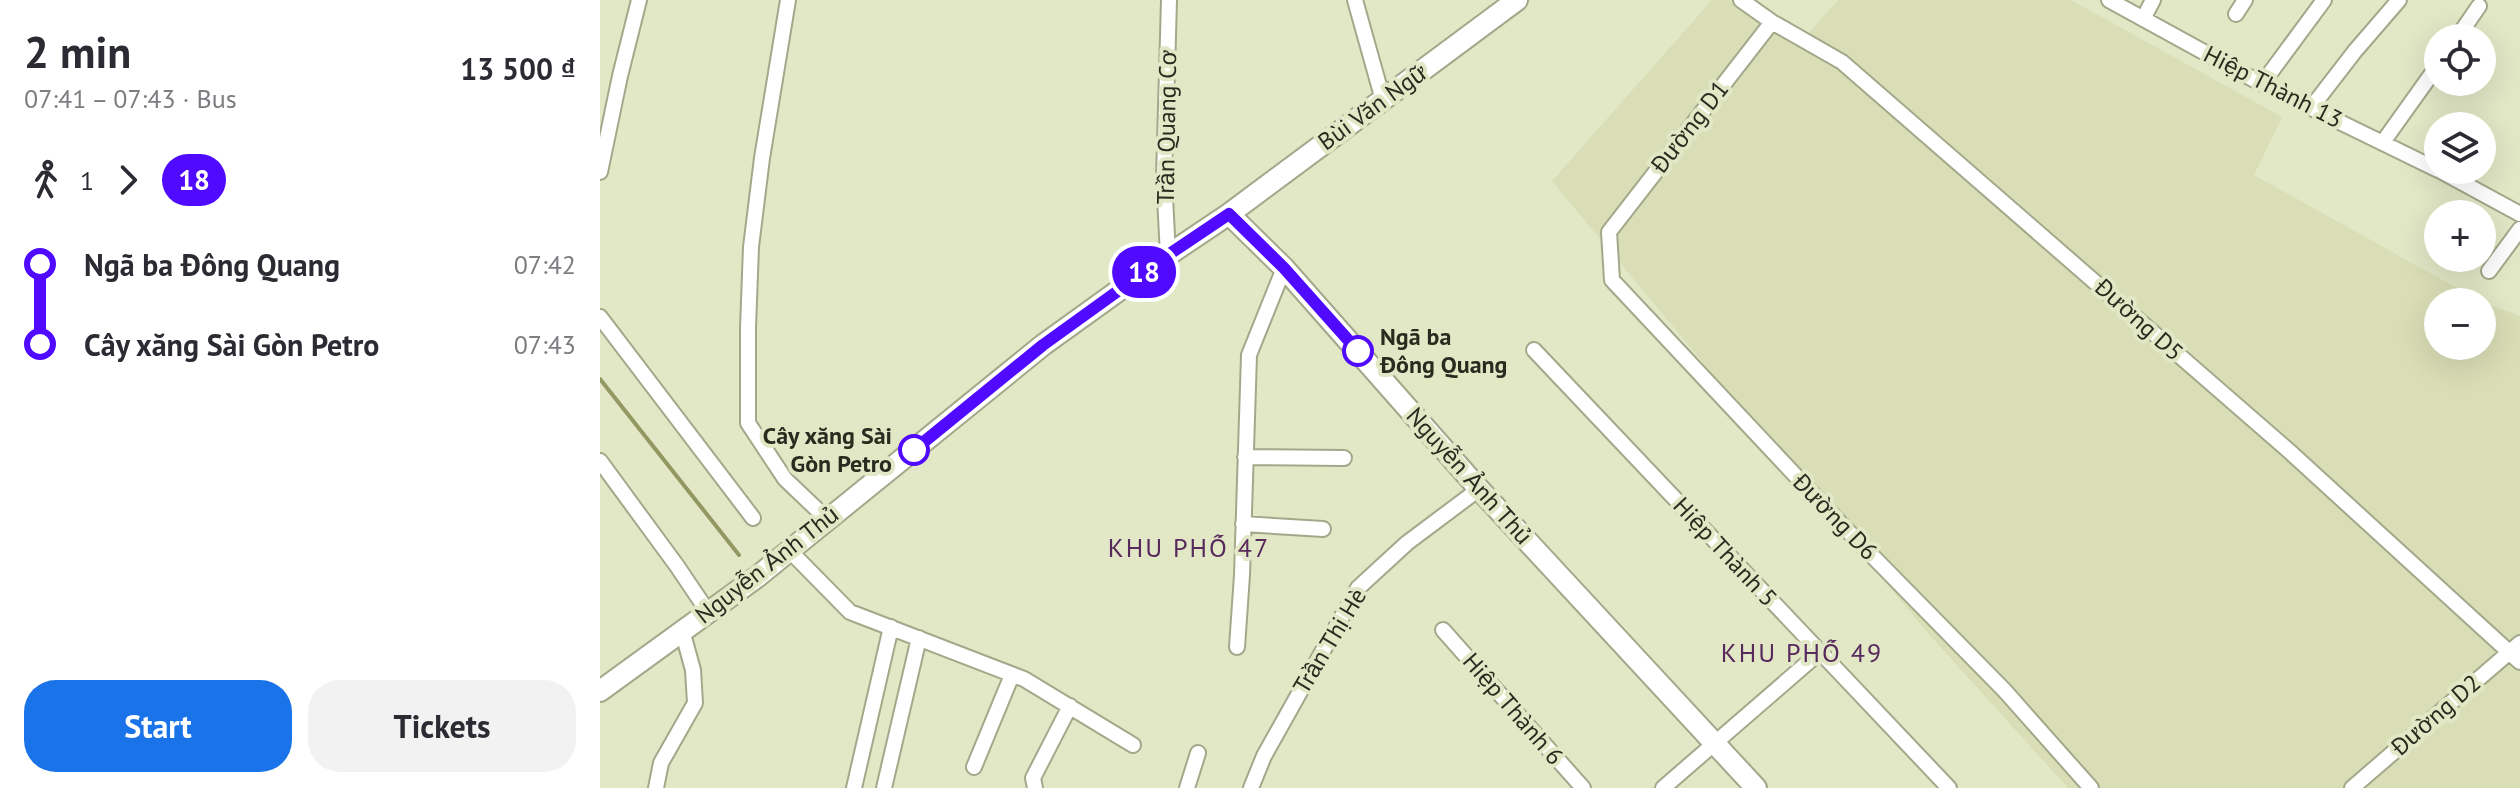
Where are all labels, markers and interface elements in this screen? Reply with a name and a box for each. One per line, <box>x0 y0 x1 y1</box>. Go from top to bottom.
text: 2 min <box>24 23 131 80</box>
map controls <box>2424 24 2496 360</box>
button: locate <box>2424 24 2496 96</box>
street label: Hiệp Thành 13 <box>2199 38 2348 135</box>
text: 13 500 ₫ <box>460 49 576 88</box>
street label: Trần Quang Cơ <box>1150 49 1183 205</box>
street label: Bùi Văn Ngữ <box>1312 56 1434 157</box>
street label: Đường D1 <box>1643 74 1735 180</box>
text: 07:41 – 07:43 · Bus <box>24 82 237 115</box>
button: layers <box>2424 112 2496 184</box>
icon: walk <box>24 158 68 202</box>
icon: forward <box>106 158 150 202</box>
text: 18 <box>178 161 210 198</box>
text: 1 <box>80 164 94 197</box>
button: + <box>2424 200 2496 272</box>
text: Ngã ba Đông Quang <box>84 245 340 284</box>
line badge: 18 <box>1108 246 1180 298</box>
text: 07:42 <box>514 248 576 281</box>
text: 18 <box>1128 253 1160 290</box>
street label: Đường D5 <box>2088 271 2190 368</box>
button: − <box>2424 288 2496 360</box>
place label: Ngã ba Đông Quang <box>1379 321 1508 380</box>
text: Cây xăng Sài Gòn Petro <box>84 325 379 364</box>
text: 07:43 <box>514 328 576 361</box>
marker: Ngã ba Đông Quang <box>1343 336 1373 366</box>
street label: Nguyễn Ảnh Thủ <box>1400 401 1539 551</box>
place label: Cây xăng Sài Gòn Petro <box>763 420 892 479</box>
marker: Cây xăng Sài Gòn Petro <box>899 435 929 465</box>
street label: Đường D6 <box>1786 466 1884 567</box>
street label: Hiệp Thành 5 <box>1667 490 1784 613</box>
street label: Nguyễn Ảnh Thủ <box>689 499 845 630</box>
district label: KHU PHỐ 47 <box>1108 531 1270 564</box>
street label: Trần Thị Hè <box>1286 582 1373 699</box>
district label: KHU PHỐ 49 <box>1721 636 1883 669</box>
street label: Hiệp Thành 6 <box>1456 646 1571 771</box>
street label: Đường D2 <box>2384 667 2487 763</box>
button: Start <box>24 680 292 772</box>
button: Tickets <box>308 680 576 772</box>

